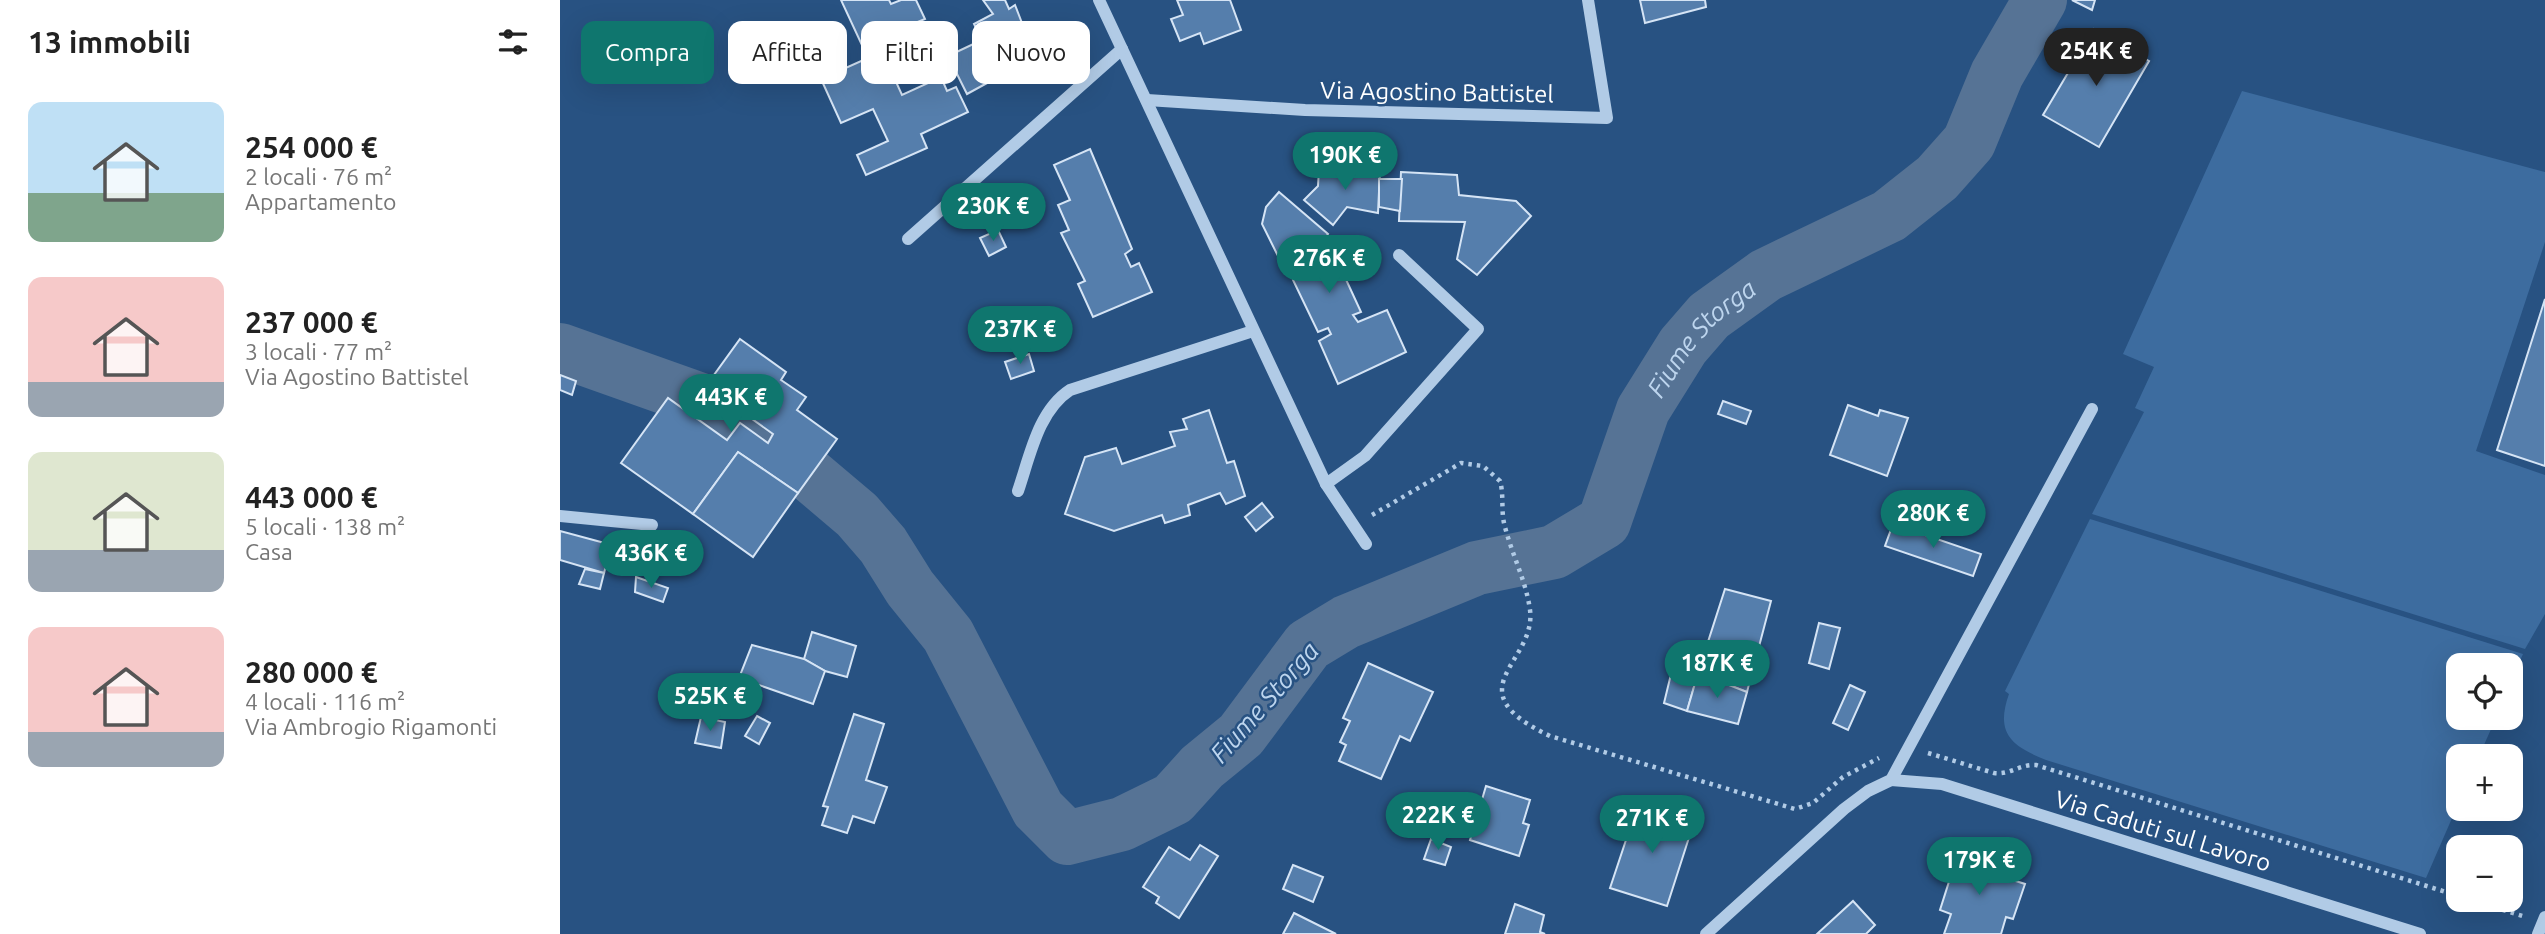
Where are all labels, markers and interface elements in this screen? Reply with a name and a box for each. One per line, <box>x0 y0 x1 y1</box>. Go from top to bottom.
chip: Compra <box>581 21 714 84</box>
chip: Affitta <box>728 21 847 84</box>
chip: Filtri <box>861 21 958 84</box>
chip: Nuovo <box>972 21 1090 84</box>
icon: filters <box>494 23 532 61</box>
text: 13 immobili <box>28 25 191 59</box>
pin: 254K € <box>2039 28 2153 88</box>
text: 254K € <box>2060 38 2132 63</box>
street label: Via Agostino Battistel <box>1320 76 1554 108</box>
icon: home <box>84 130 168 214</box>
text: 254 000 € <box>245 130 378 164</box>
pin: 190K € <box>1288 132 1402 192</box>
text: 190K € <box>1309 142 1381 167</box>
text: 2 locali · 76 m² <box>245 164 392 189</box>
pin: 230K € <box>936 184 1050 243</box>
text: Appartamento <box>245 189 396 214</box>
text: 230K € <box>957 193 1029 218</box>
pin: 276K € <box>1272 236 1386 295</box>
text: 276K € <box>1293 245 1365 270</box>
water label: Fiume Storga <box>1641 273 1761 402</box>
icon: home <box>84 305 168 389</box>
text: 237 000 € <box>245 305 378 339</box>
pin: 237K € <box>963 306 1077 366</box>
text: 237K € <box>984 316 1056 341</box>
text: 3 locali · 77 m² <box>245 339 392 364</box>
text: Via Agostino Battistel <box>245 364 469 389</box>
pin: 443K € <box>674 374 788 434</box>
text: 443K € <box>695 384 767 409</box>
icon: home <box>84 480 168 564</box>
text: 443 000 € <box>245 480 378 514</box>
pin: 280K € <box>1876 490 1990 550</box>
text: 280K € <box>1897 500 1969 525</box>
text: 5 locali · 138 m² <box>245 514 405 539</box>
pin: 436K € <box>594 530 708 590</box>
text: Casa <box>245 539 293 564</box>
text: 436K € <box>615 540 687 565</box>
water label: Fiume Storga <box>1204 636 1324 768</box>
pin: 187K € <box>1660 640 1774 700</box>
text: 187K € <box>1681 650 1753 675</box>
map controls <box>2446 653 2523 912</box>
button: locate <box>2446 653 2523 730</box>
icon: home <box>84 655 168 739</box>
text: 280 000 € <box>245 655 378 689</box>
pin: 525K € <box>653 674 767 733</box>
text: 525K € <box>674 683 746 708</box>
text: 4 locali · 116 m² <box>245 689 405 714</box>
text: Via Ambrogio Rigamonti <box>245 714 497 739</box>
button: + <box>2446 744 2523 821</box>
street label: Via Caduti sul Lavoro <box>2052 785 2274 877</box>
pin: 222K € <box>1381 792 1495 852</box>
pin: 271K € <box>1595 796 1709 855</box>
text: 222K € <box>1402 802 1474 827</box>
text: 271K € <box>1616 805 1688 830</box>
button: − <box>2446 835 2523 912</box>
pin: 179K € <box>1922 838 2036 897</box>
text: 179K € <box>1943 847 2015 872</box>

